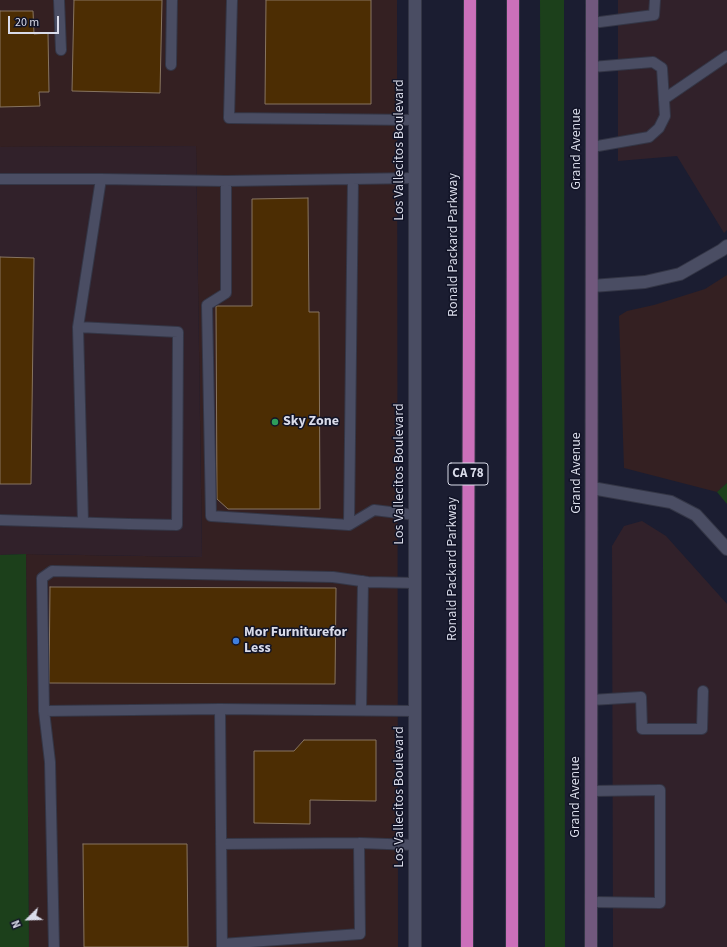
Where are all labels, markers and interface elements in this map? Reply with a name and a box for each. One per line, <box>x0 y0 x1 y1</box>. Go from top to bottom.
scale bar <box>10 8 61 34</box>
text: 20 m <box>15 14 39 31</box>
street label: Los Vallecitos Boulevard <box>392 79 408 221</box>
street label: Grand Avenue <box>569 108 585 190</box>
street label: Ronald Packard Parkway <box>446 173 462 317</box>
street label: Los Vallecitos Boulevard <box>392 403 408 545</box>
place label: Sky Zone <box>283 414 339 430</box>
marker: Sky Zone <box>270 417 280 427</box>
street label: Grand Avenue <box>569 432 585 514</box>
road number: CA 78 <box>448 463 488 485</box>
street label: Ronald Packard Parkway <box>445 497 461 641</box>
place label: Mor Furniturefor Less <box>244 625 347 658</box>
marker: Mor Furniturefor Less <box>231 636 241 646</box>
street label: Los Vallecitos Boulevard <box>392 726 408 868</box>
street label: Grand Avenue <box>568 756 584 838</box>
north arrow <box>8 899 48 939</box>
text: N <box>8 918 25 930</box>

